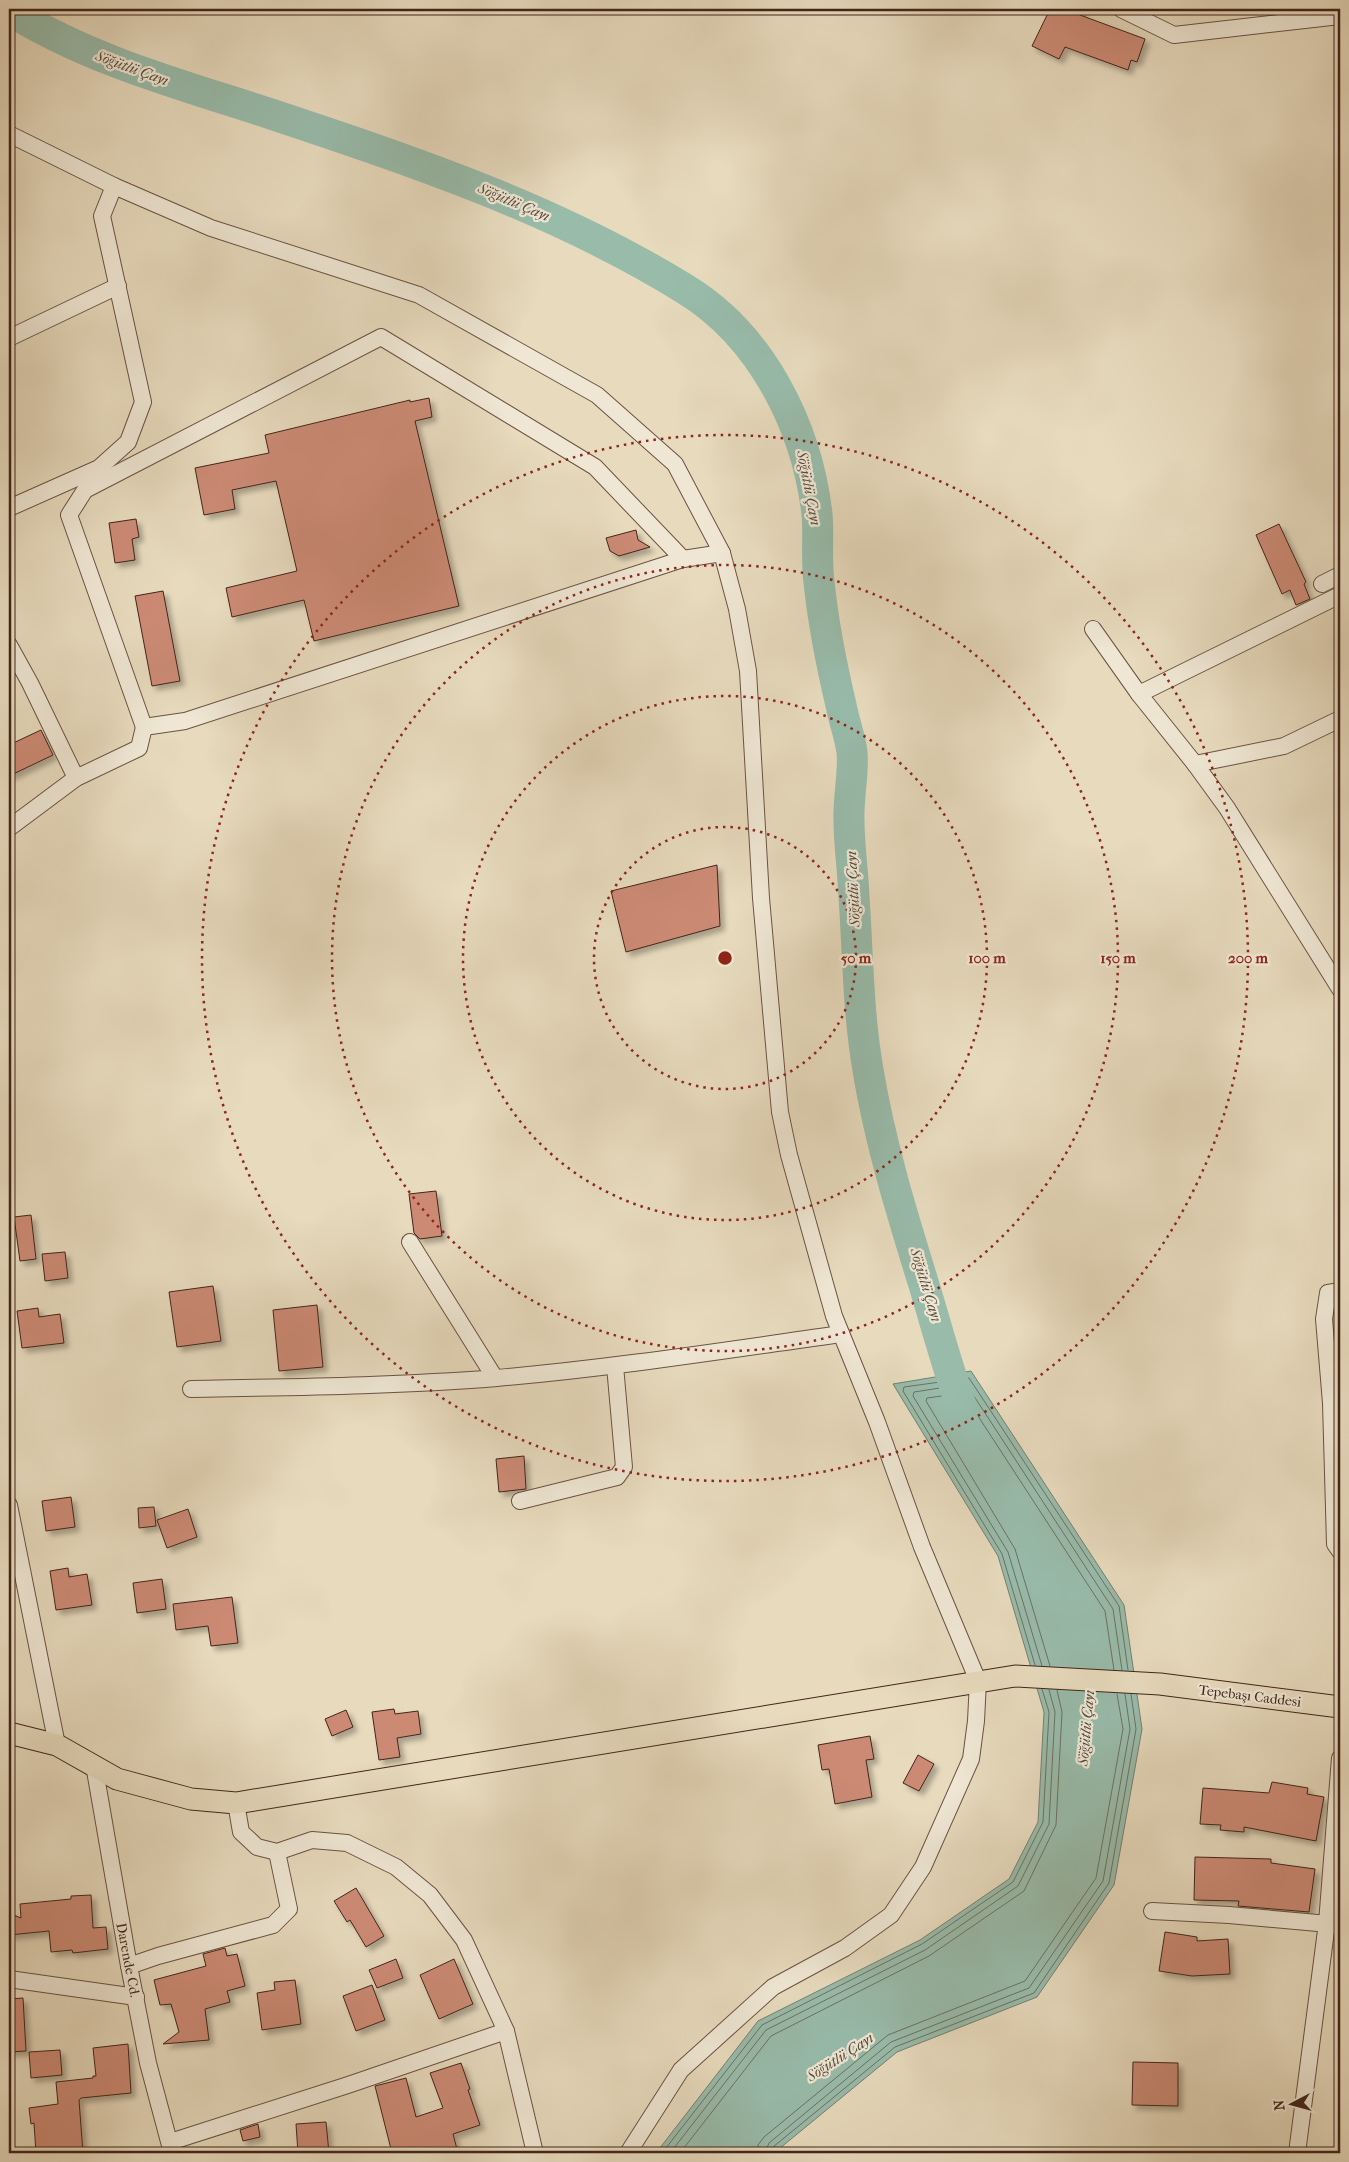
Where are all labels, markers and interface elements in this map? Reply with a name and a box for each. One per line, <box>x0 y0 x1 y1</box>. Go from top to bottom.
water label: Söğütlü Çayı <box>92 46 171 89</box>
water label: Söğütlü Çayı <box>475 178 553 225</box>
water label: Söğütlü Çayı <box>793 448 825 527</box>
water label: Söğütlü Çayı <box>842 851 864 928</box>
centre of rings <box>716 949 734 967</box>
text: 50 m <box>841 949 872 967</box>
text: 100 m <box>968 949 1006 967</box>
text: 150 m <box>1100 949 1136 967</box>
text: 200 m <box>1228 949 1268 967</box>
water label: Söğütlü Çayı <box>906 1245 946 1324</box>
street label: Tepebaşı Caddesi <box>1198 1681 1302 1711</box>
water label: Söğütlü Çayı <box>1074 1689 1098 1768</box>
street label: Darende Cd. <box>112 1921 144 1999</box>
water label: Söğütlü Çayı <box>802 2029 877 2086</box>
north arrow <box>1266 2080 1316 2130</box>
text: N <box>1271 2099 1289 2111</box>

